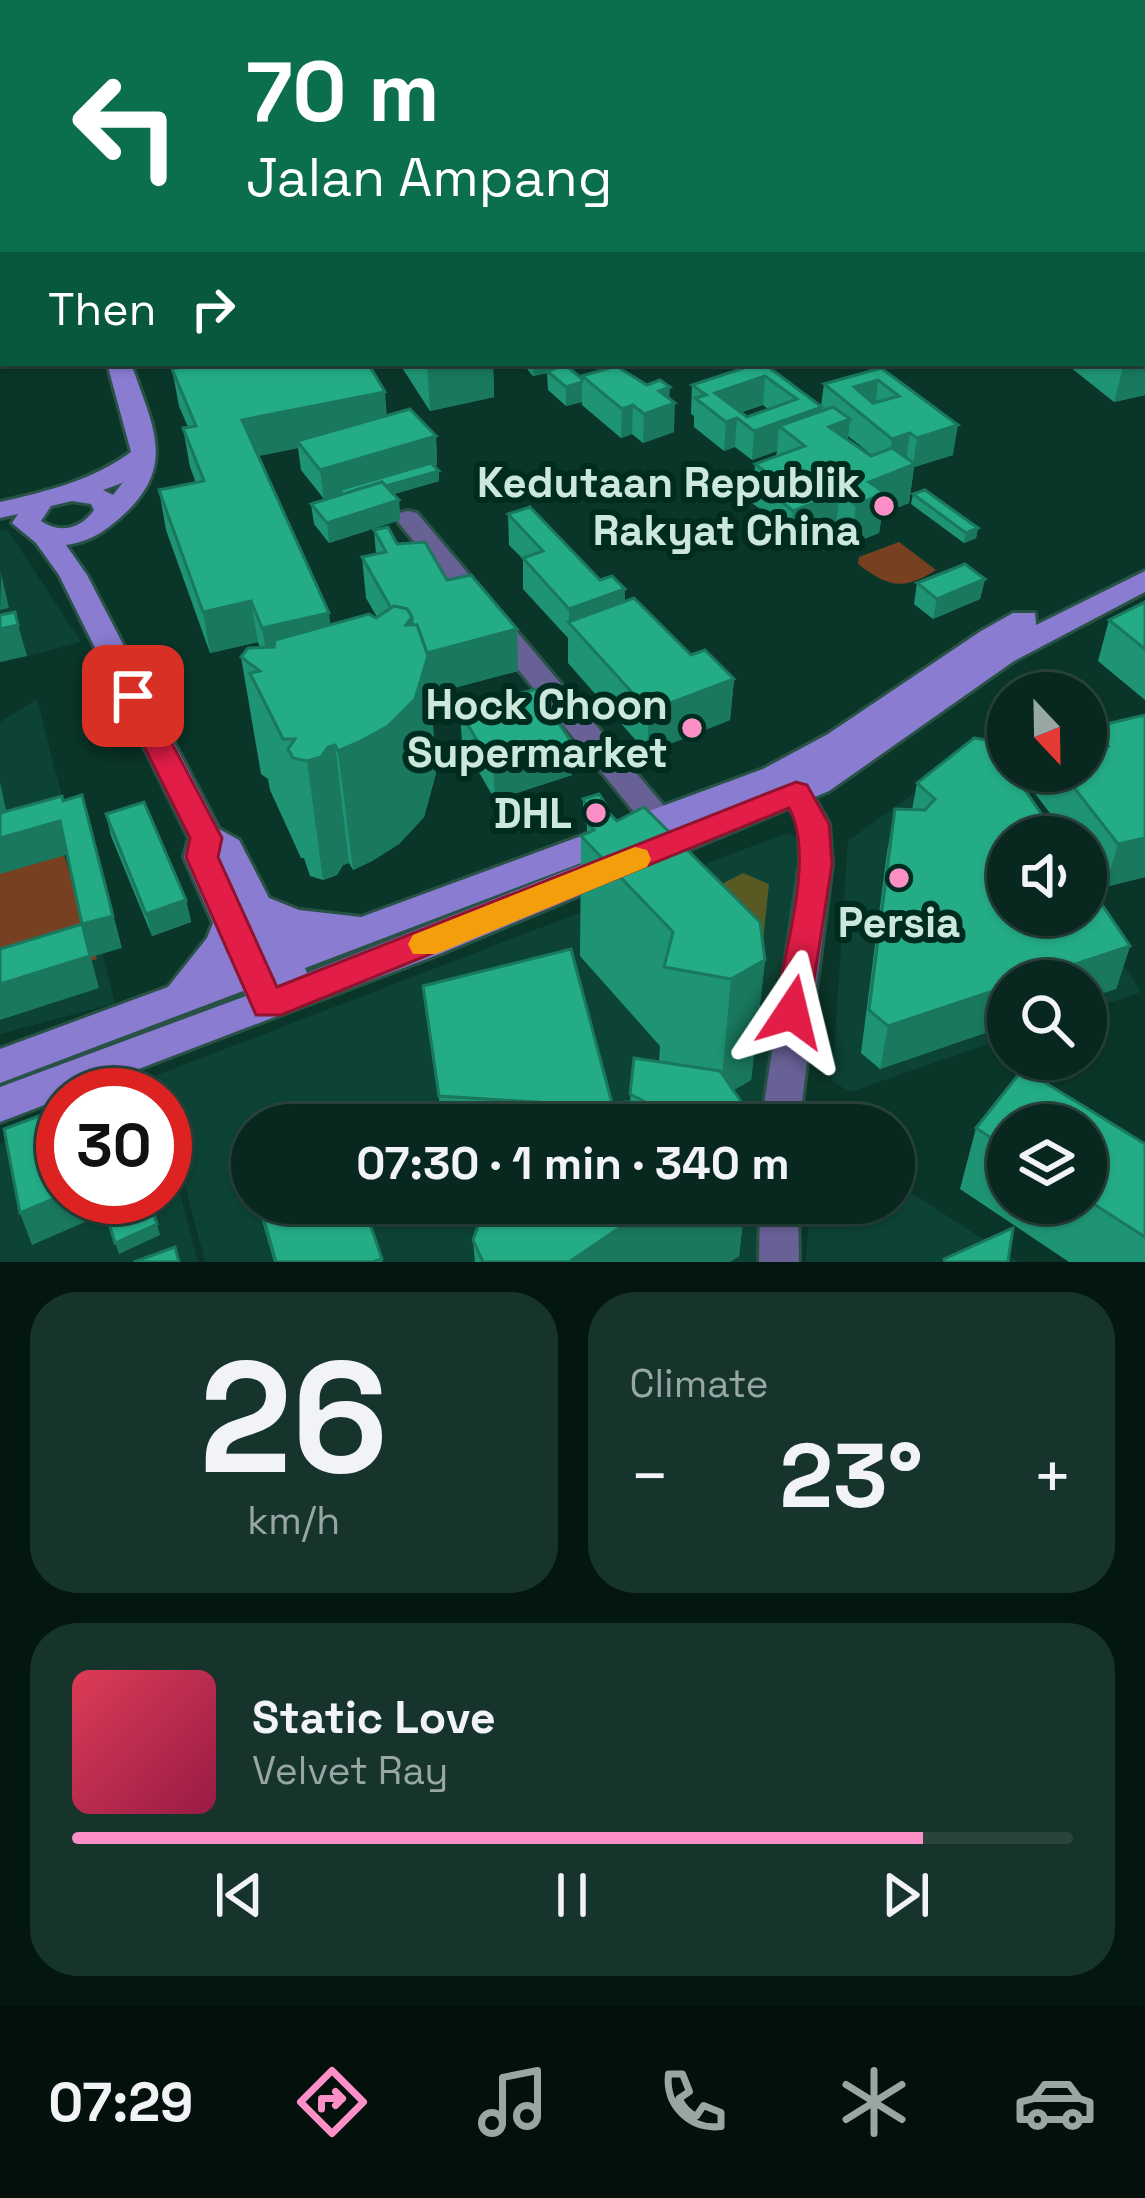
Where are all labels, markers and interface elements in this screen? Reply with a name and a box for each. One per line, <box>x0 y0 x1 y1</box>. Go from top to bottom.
text: 70 m <box>246 38 440 146</box>
icon: left <box>48 48 204 204</box>
text: Jalan Ampang <box>246 143 612 212</box>
icon: right <box>180 276 246 342</box>
text: Then <box>48 281 156 338</box>
place label: Kedutaan Republik Rakyat China <box>477 456 860 557</box>
marker: Kedutaan Republik Rakyat China <box>871 493 897 519</box>
pin <box>82 645 184 747</box>
icon: arrive <box>100 663 166 729</box>
north arrow <box>987 672 1107 792</box>
map controls <box>987 672 1107 1224</box>
place label: Hock Choon Supermarket <box>407 678 668 779</box>
marker: Hock Choon Supermarket <box>679 715 705 741</box>
place label: DHL <box>494 787 572 840</box>
marker: DHL <box>583 800 609 826</box>
button: sound <box>987 816 1107 936</box>
marker: Persia <box>886 865 912 891</box>
place label: Persia <box>838 896 960 949</box>
position arrow <box>729 949 855 1075</box>
button: search <box>987 960 1107 1080</box>
speed limit sign: 30 <box>36 1068 192 1224</box>
button: layers <box>987 1104 1107 1224</box>
text: 07:30 · 1 min · 340 m <box>356 1135 790 1192</box>
text: 26 <box>199 1318 388 1518</box>
text: Climate <box>630 1359 769 1408</box>
text: 23° <box>779 1418 923 1533</box>
text: − <box>630 1434 670 1518</box>
text: + <box>1032 1434 1073 1518</box>
text: km/h <box>247 1496 340 1545</box>
text: Static Love <box>252 1689 496 1746</box>
text: Velvet Ray <box>252 1746 448 1795</box>
icon: previous <box>206 1862 272 1928</box>
icon: pause <box>539 1862 605 1928</box>
icon: next <box>873 1862 939 1928</box>
icon: directions <box>290 2060 374 2144</box>
icon: music <box>471 2060 555 2144</box>
icon: phone <box>651 2060 735 2144</box>
icon: climate <box>832 2060 916 2144</box>
icon: car <box>1013 2060 1097 2144</box>
text: 07:29 <box>48 2068 193 2137</box>

